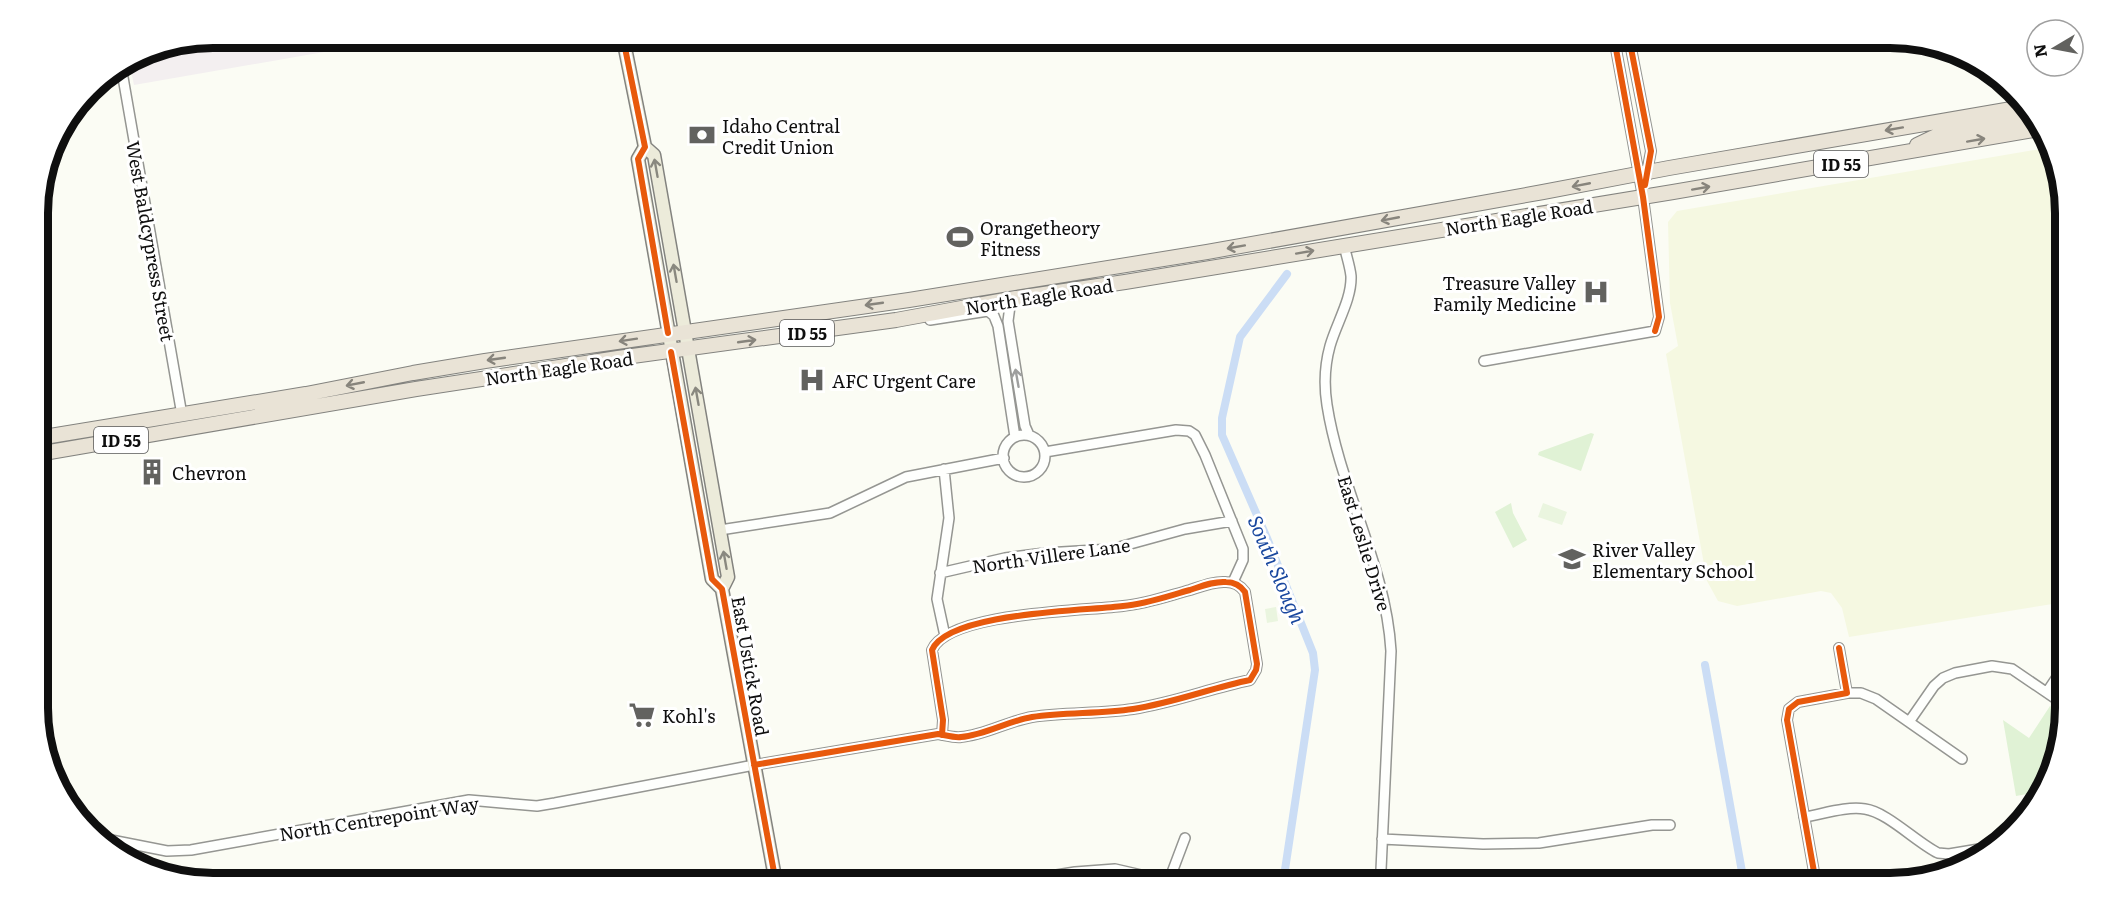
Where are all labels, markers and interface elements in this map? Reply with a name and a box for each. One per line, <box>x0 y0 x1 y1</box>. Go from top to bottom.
north arrow <box>2025 18 2085 78</box>
text: N <box>2026 42 2052 59</box>
place label: Idaho Central Credit Union <box>722 112 840 160</box>
bank icon: Idaho Central Credit Union <box>687 120 717 150</box>
one-way arrow <box>1885 124 1905 135</box>
one-way arrow <box>1965 134 1985 145</box>
street label: West Baldcypress Street <box>120 139 182 344</box>
road number: ID 55 <box>1814 151 1868 177</box>
one-way arrow <box>650 159 661 179</box>
one-way arrow <box>1572 180 1592 191</box>
one-way arrow <box>1691 182 1710 193</box>
street label: North Eagle Road <box>1443 192 1595 242</box>
place label: Orangetheory Fitness <box>980 214 1101 262</box>
one-way arrow <box>1380 214 1400 225</box>
sports icon: Orangetheory Fitness <box>945 222 975 252</box>
one-way arrow <box>1227 241 1246 252</box>
one-way arrow <box>1295 246 1314 257</box>
one-way arrow <box>669 264 680 284</box>
place label: Treasure Valley Family Medicine <box>1433 269 1577 317</box>
street label: North Eagle Road <box>963 271 1115 321</box>
hospital icon: Treasure Valley Family Medicine <box>1581 277 1611 307</box>
one-way arrow <box>864 299 884 310</box>
road number: ID 55 <box>780 320 834 346</box>
one-way arrow <box>618 335 638 346</box>
one-way arrow <box>737 336 756 347</box>
street label: North Eagle Road <box>483 344 635 392</box>
one-way arrow <box>487 354 506 365</box>
hospital icon: AFC Urgent Care <box>797 365 827 395</box>
place label: AFC Urgent Care <box>832 367 976 394</box>
one-way arrow <box>1012 368 1023 388</box>
one-way arrow <box>346 379 366 390</box>
one-way arrow <box>691 387 702 406</box>
road number: ID 55 <box>94 427 148 453</box>
building icon: Chevron <box>137 457 167 487</box>
place label: Chevron <box>172 459 247 486</box>
street label: East Leslie Drive <box>1332 472 1398 614</box>
water label: South Slough <box>1242 510 1314 628</box>
street label: North Villere Lane <box>970 531 1132 579</box>
place label: River Valley Elementary School <box>1592 536 1754 584</box>
school or university icon: River Valley Elementary School <box>1557 544 1587 574</box>
one-way arrow <box>720 551 731 571</box>
street label: East Ustick Road <box>725 594 777 738</box>
supermarket icon: Kohl's <box>627 700 657 730</box>
place label: Kohl's <box>662 702 715 729</box>
street label: North Centrepoint Way <box>277 789 481 847</box>

